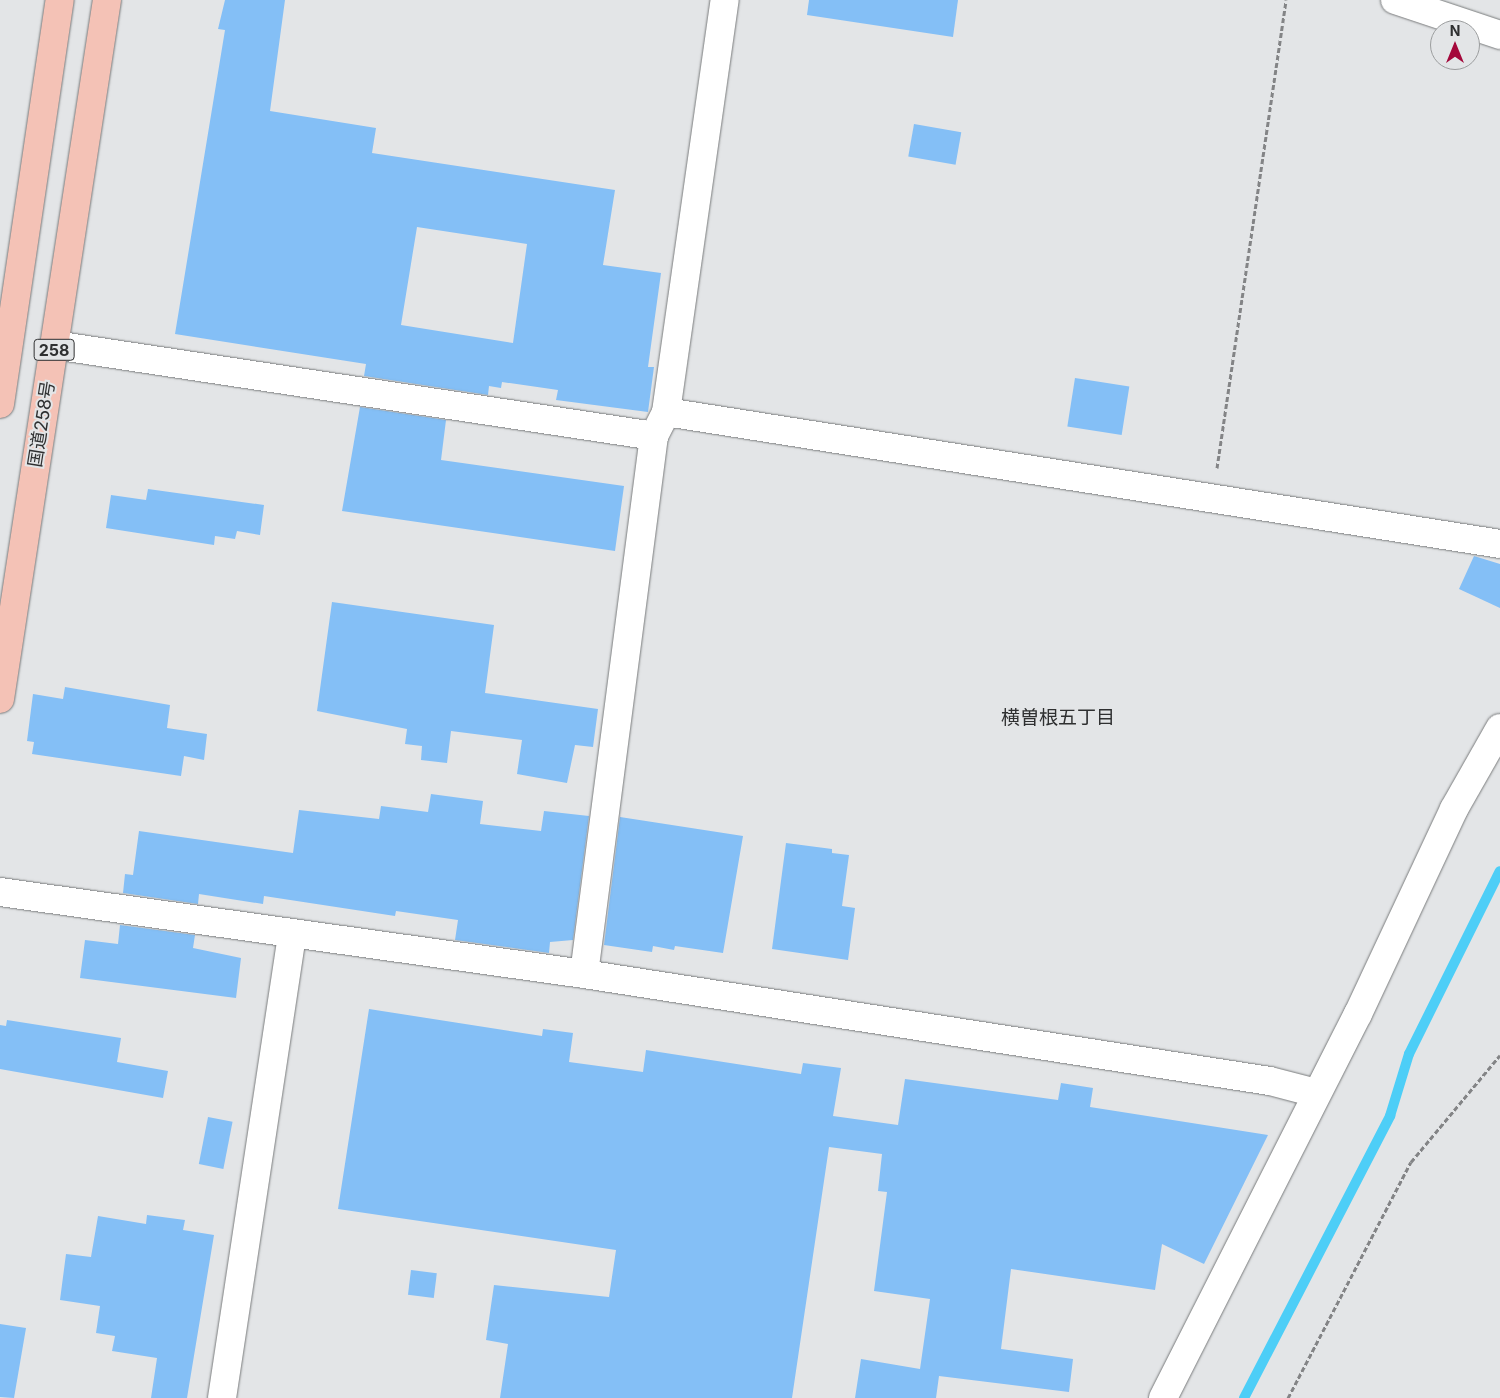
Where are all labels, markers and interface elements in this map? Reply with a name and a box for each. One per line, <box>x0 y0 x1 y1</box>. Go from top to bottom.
north arrow <box>1430 20 1480 70</box>
text: N <box>1450 22 1460 39</box>
road number: 258 <box>33 336 75 364</box>
street label: 国道258号 <box>25 379 59 469</box>
district label: 横曽根五丁目 <box>1001 707 1115 729</box>

